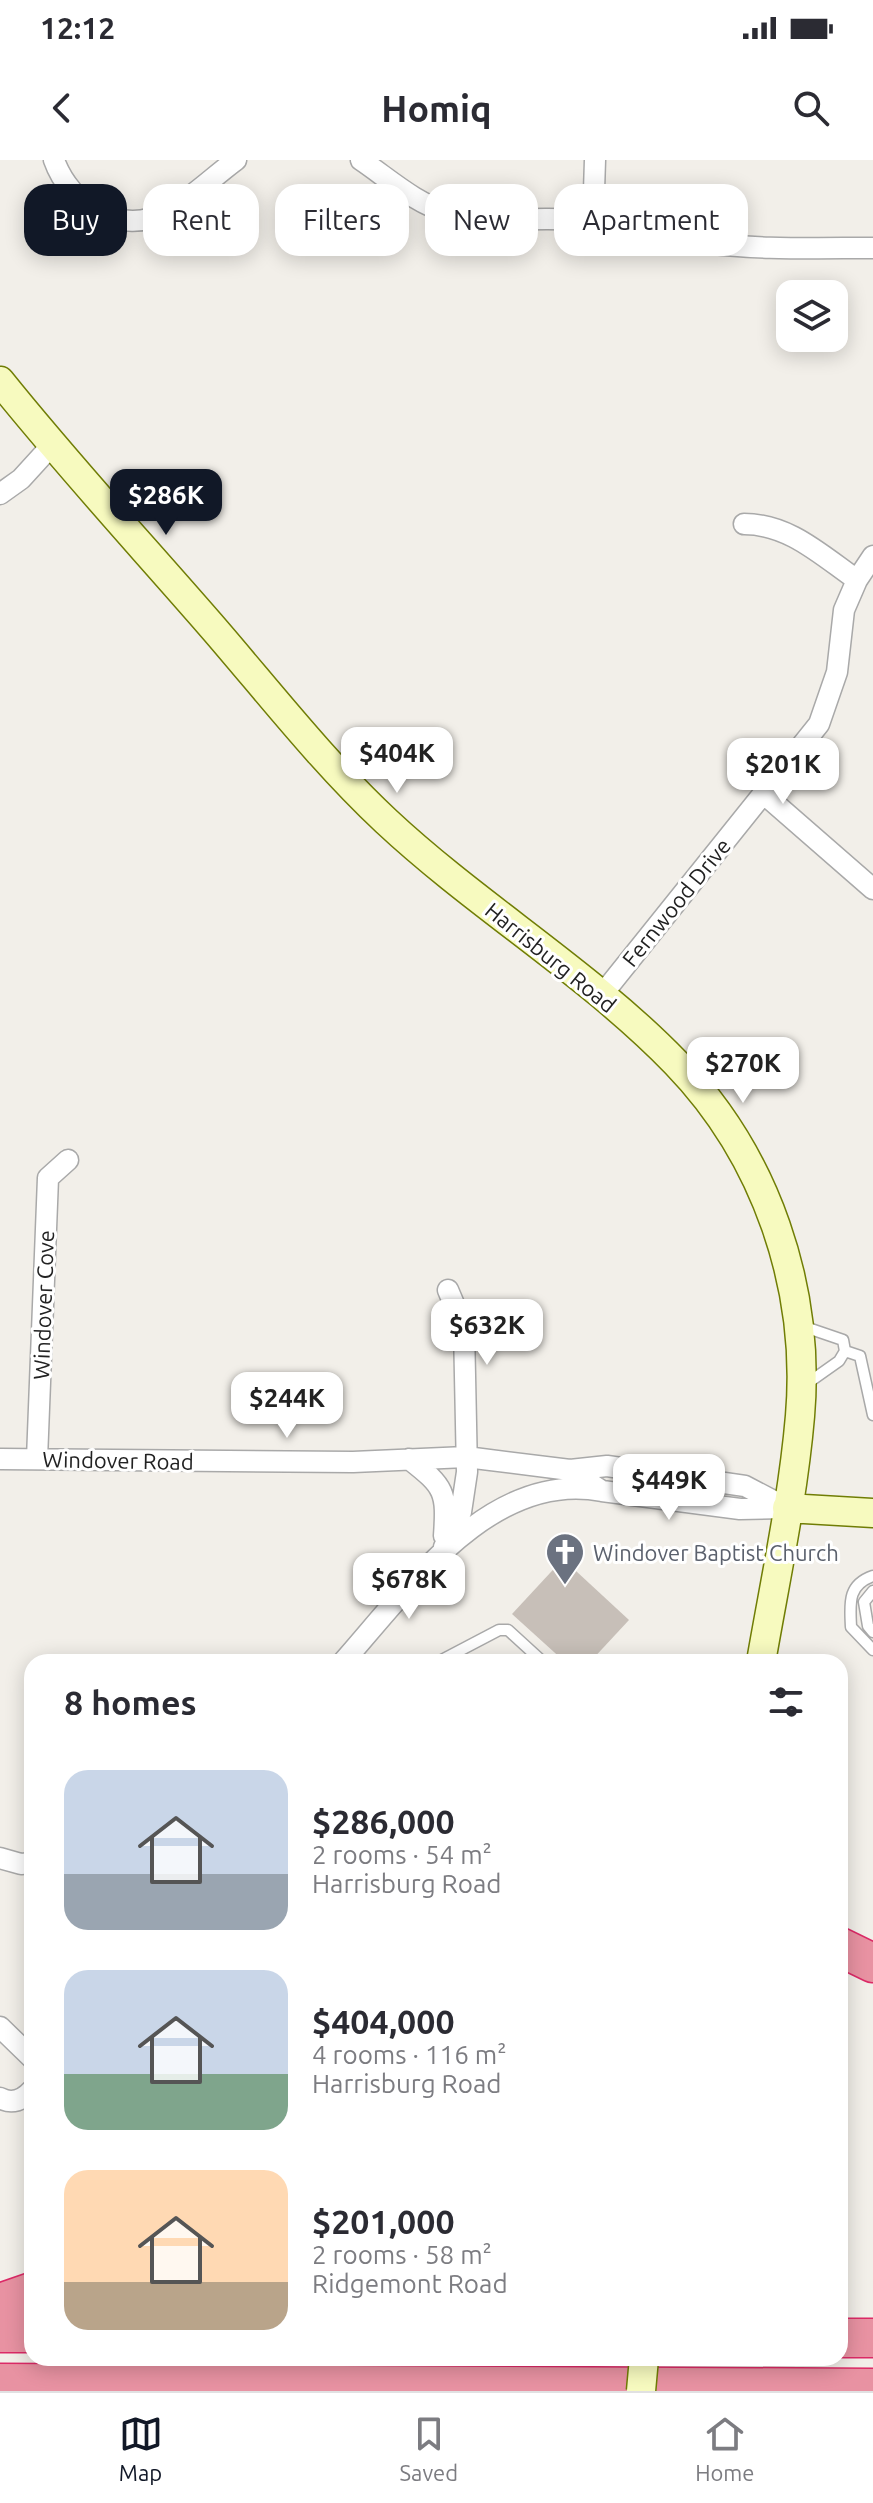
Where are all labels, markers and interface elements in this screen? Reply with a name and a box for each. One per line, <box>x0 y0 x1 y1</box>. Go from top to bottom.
text: 12:12 <box>40 11 115 45</box>
icon: back <box>40 86 84 130</box>
icon: search <box>789 86 833 130</box>
text: Homiq <box>381 88 492 129</box>
chip: Buy <box>24 184 127 256</box>
chip: Rent <box>143 184 259 256</box>
chip: Filters <box>275 184 409 256</box>
chip: New <box>425 184 538 256</box>
chip: Apartment <box>554 184 748 256</box>
map controls <box>776 280 848 352</box>
button: layers <box>776 280 848 352</box>
pin: $286K <box>110 469 222 537</box>
text: $286K <box>128 480 204 509</box>
pin: $404K <box>341 727 453 795</box>
text: $404K <box>359 738 435 767</box>
pin: $201K <box>727 738 839 806</box>
text: $201K <box>745 749 821 778</box>
street label: Fernwood Drive <box>617 833 735 971</box>
street label: Harrisburg Road <box>481 897 621 1017</box>
pin: $270K <box>687 1037 799 1105</box>
text: $270K <box>705 1048 781 1077</box>
street label: Windover Cove <box>28 1230 58 1380</box>
pin: $632K <box>431 1299 543 1367</box>
text: $632K <box>449 1310 525 1339</box>
pin: $244K <box>231 1372 343 1440</box>
text: $244K <box>249 1383 325 1412</box>
street label: Windover Road <box>42 1446 194 1474</box>
pin: $449K <box>613 1454 725 1522</box>
text: $449K <box>631 1465 707 1494</box>
church icon: Windover Baptist Church <box>544 1531 586 1586</box>
place label: Windover Baptist Church <box>593 1540 839 1565</box>
pin: $678K <box>353 1553 465 1621</box>
text: $678K <box>371 1564 447 1593</box>
icon: filters <box>764 1680 808 1724</box>
text: 8 homes <box>64 1683 197 1721</box>
icon: home <box>128 1802 224 1898</box>
text: $286,000 <box>312 1802 455 1840</box>
text: 2 rooms · 54 m² <box>312 1840 492 1869</box>
text: Harrisburg Road <box>312 1869 502 1898</box>
icon: home <box>128 2002 224 2098</box>
text: $404,000 <box>312 2002 455 2040</box>
text: 4 rooms · 116 m² <box>312 2040 507 2069</box>
text: Harrisburg Road <box>312 2069 502 2098</box>
icon: home <box>128 2202 224 2298</box>
text: $201,000 <box>312 2202 455 2240</box>
text: 2 rooms · 58 m² <box>312 2240 492 2269</box>
text: Ridgemont Road <box>312 2269 508 2298</box>
tab: Map <box>119 2412 163 2485</box>
tab: Saved <box>400 2412 458 2485</box>
tab: Home <box>695 2412 754 2485</box>

